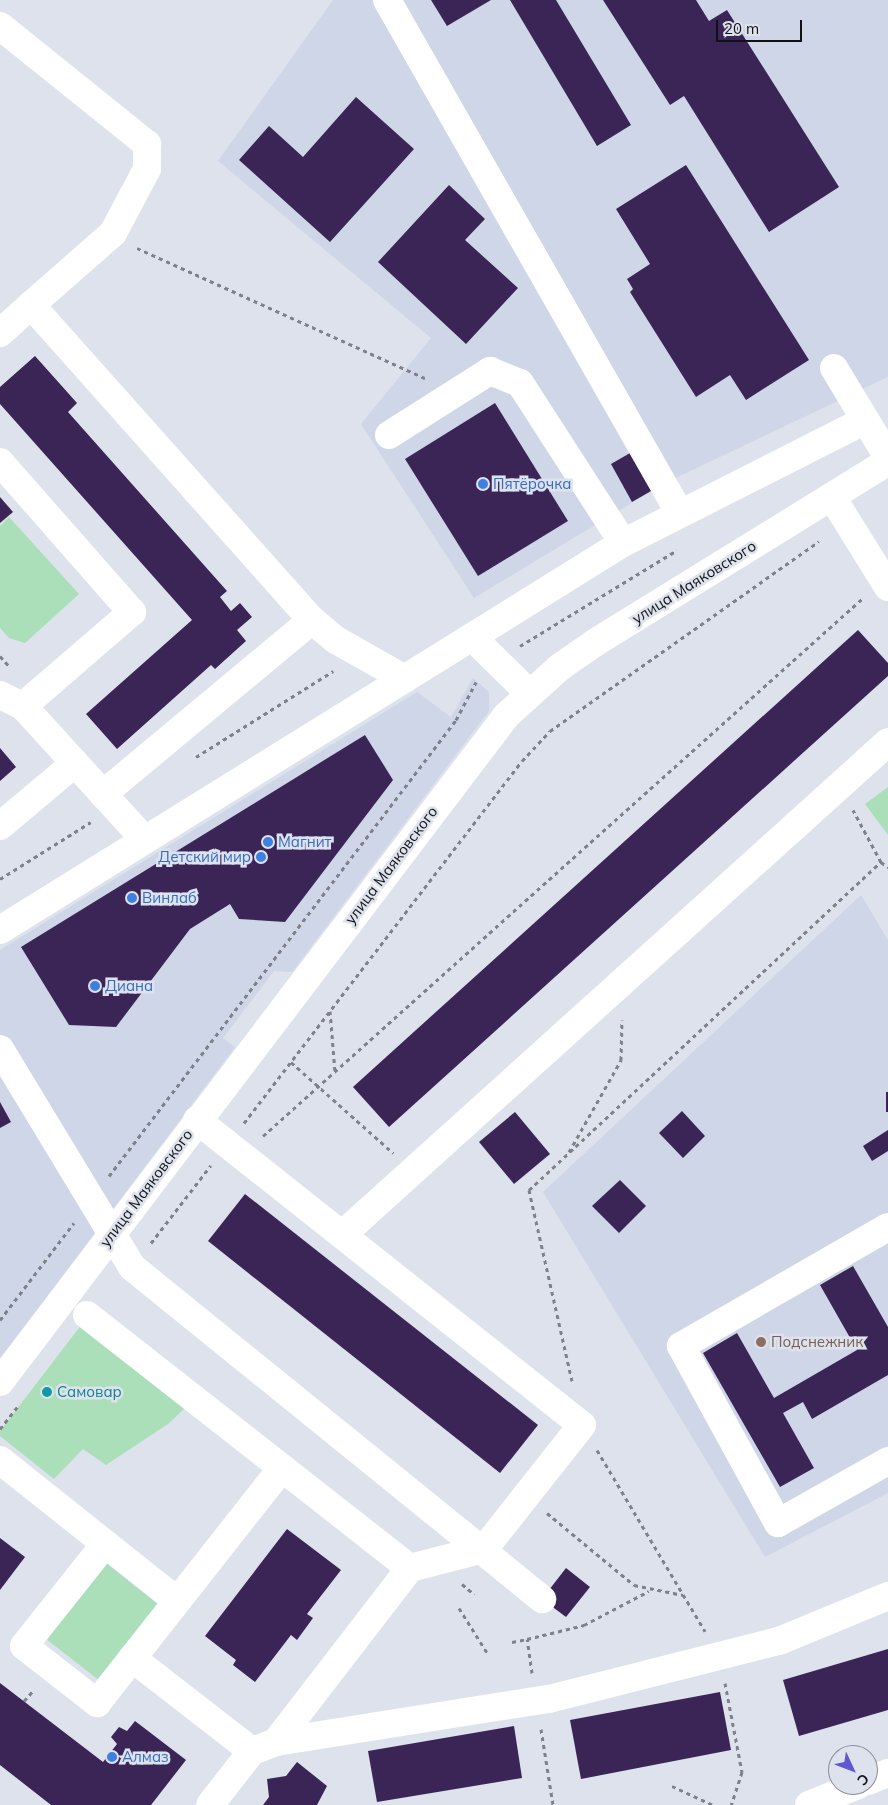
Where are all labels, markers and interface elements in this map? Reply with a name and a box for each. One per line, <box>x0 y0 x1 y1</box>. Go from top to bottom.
scale bar <box>718 10 804 42</box>
text: 20 m <box>724 19 759 38</box>
place label: Пятёрочка <box>493 475 571 493</box>
marker: Пятёрочка <box>477 478 489 490</box>
street label: улица Маяковского <box>629 537 759 627</box>
street label: улица Маяковского <box>341 803 441 927</box>
place label: Магнит <box>278 833 331 851</box>
marker: Магнит <box>262 836 274 848</box>
place label: Детский мир <box>158 848 251 866</box>
marker: Детский мир <box>255 851 267 863</box>
place label: Винлаб <box>142 889 197 907</box>
marker: Винлаб <box>126 892 138 904</box>
place label: Диана <box>105 977 153 995</box>
marker: Диана <box>89 980 101 992</box>
street label: улица Маяковского <box>96 1126 196 1250</box>
place label: Подснежник <box>771 1333 863 1351</box>
marker: Подснежник <box>755 1336 767 1348</box>
place label: Самовар <box>57 1383 122 1401</box>
marker: Самовар <box>41 1386 53 1398</box>
north arrow <box>828 1745 878 1795</box>
place label: Алмаз <box>122 1748 169 1766</box>
marker: Алмаз <box>106 1751 118 1763</box>
text: С <box>853 1770 873 1789</box>

